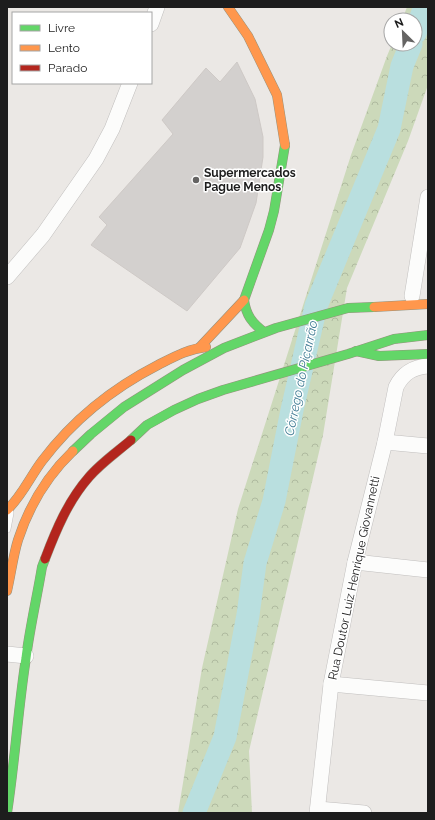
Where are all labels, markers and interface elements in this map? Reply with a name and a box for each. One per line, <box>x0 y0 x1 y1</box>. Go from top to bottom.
legend <box>12 12 152 84</box>
north arrow <box>383 12 423 52</box>
text: N <box>393 16 406 31</box>
text: Livre <box>48 21 75 35</box>
text: Lento <box>48 41 80 55</box>
text: Parado <box>48 61 87 75</box>
place label: Supermercados Pague Menos <box>204 166 296 194</box>
marker: Supermercados Pague Menos <box>191 175 201 185</box>
water label: Córrego do Piçarrão <box>281 319 321 437</box>
street label: Rua Doutor Luiz Henrique Giovannetti <box>326 475 382 681</box>

